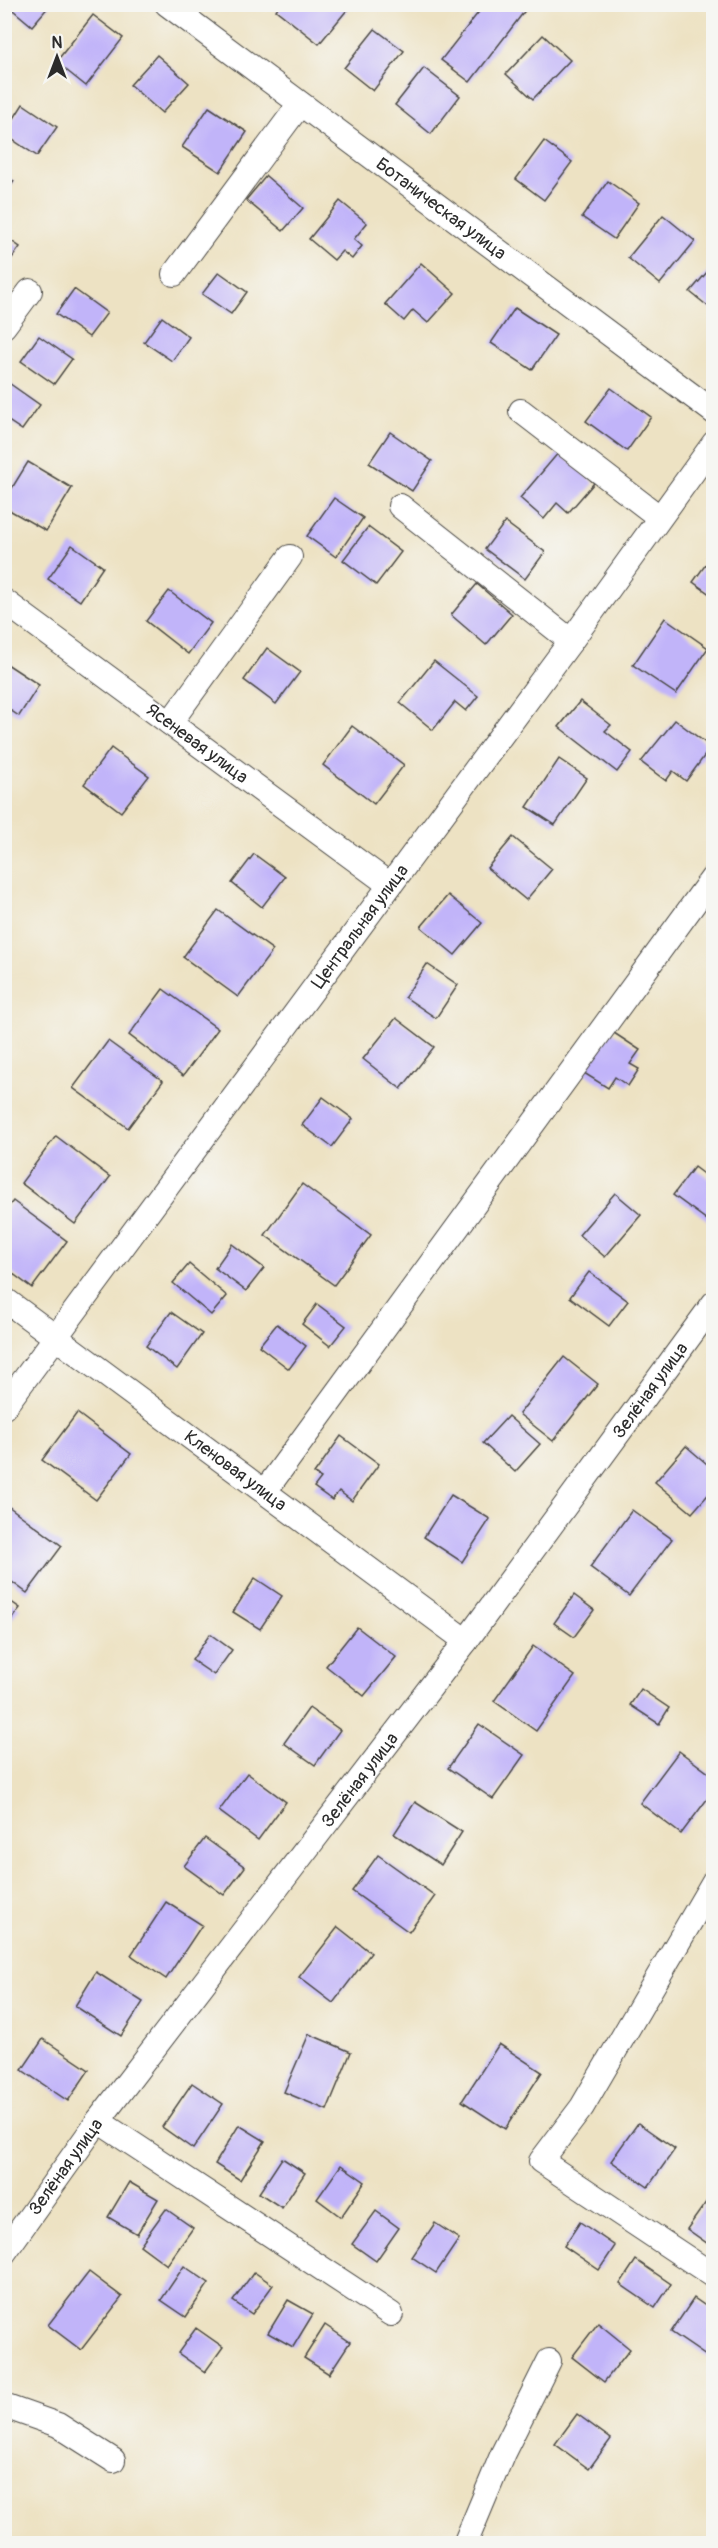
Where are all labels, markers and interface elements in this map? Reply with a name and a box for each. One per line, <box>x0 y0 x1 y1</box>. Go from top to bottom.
north arrow <box>27 27 87 87</box>
text: N <box>52 33 63 53</box>
street label: Ботаническая улица <box>371 152 511 265</box>
street label: Ясеневая улица <box>142 698 253 788</box>
street label: Центральная улица <box>306 860 413 993</box>
street label: Зелёная улица <box>607 1338 693 1443</box>
street label: Кленовая улица <box>180 1425 291 1516</box>
street label: Зелёная улица <box>316 1728 403 1832</box>
street label: Зелёная улица <box>23 2114 108 2220</box>

